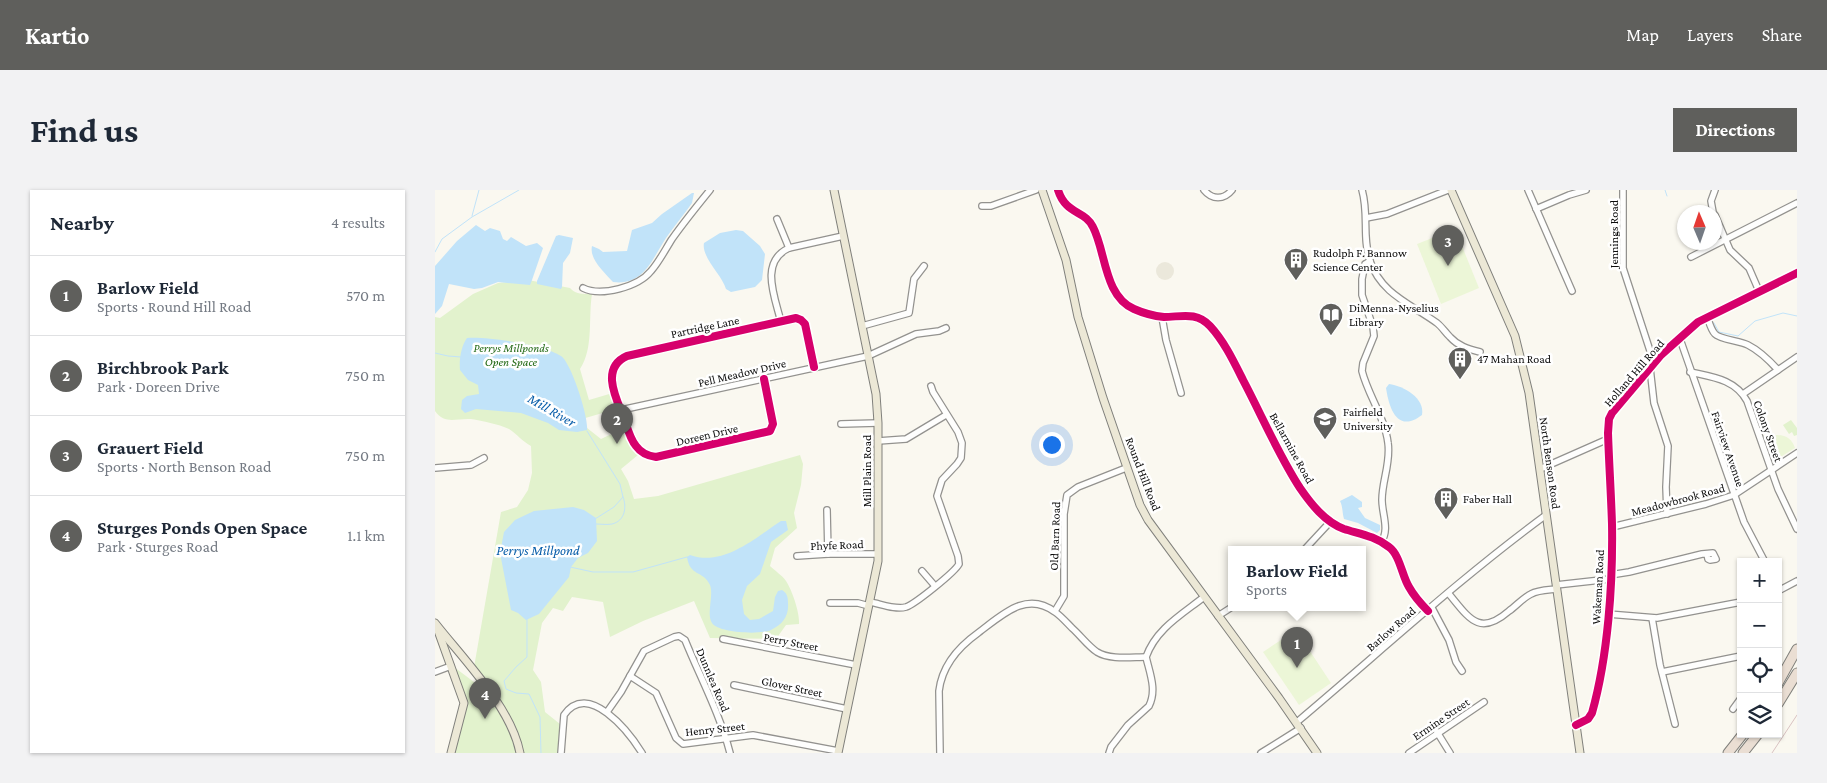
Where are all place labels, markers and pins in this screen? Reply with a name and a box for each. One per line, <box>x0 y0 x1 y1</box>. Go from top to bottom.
pin: 3 <box>1432 225 1464 266</box>
place label: Rudolph F. Bannow Science Center <box>1313 246 1407 274</box>
building icon: Rudolph F. Bannow Science Center <box>1283 247 1309 281</box>
place label: DiMenna-Nyselius Library <box>1349 301 1439 329</box>
library icon: DiMenna-Nyselius Library <box>1318 302 1344 336</box>
building icon: 47 Mahan Road <box>1447 346 1473 380</box>
place label: 47 Mahan Road <box>1477 352 1552 366</box>
pin: 2 <box>601 403 633 444</box>
place label: Fairfield University <box>1343 405 1393 433</box>
school or university icon: Fairfield University <box>1312 406 1338 440</box>
building icon: Faber Hall <box>1433 486 1459 520</box>
place label: Faber Hall <box>1463 492 1512 506</box>
pin: 1 <box>1281 627 1313 668</box>
pin: 4 <box>469 678 501 719</box>

